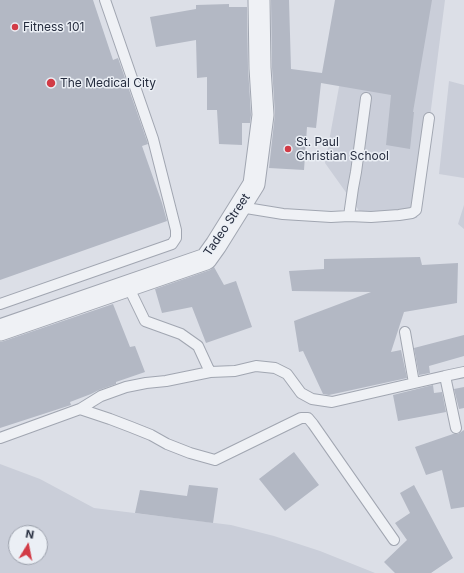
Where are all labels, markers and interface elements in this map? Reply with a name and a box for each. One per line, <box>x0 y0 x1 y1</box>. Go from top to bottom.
place label: Fitness 101 <box>23 20 84 34</box>
marker: Fitness 101 <box>10 22 20 32</box>
place label: The Medical City <box>60 76 156 90</box>
marker: The Medical City <box>45 77 57 89</box>
place label: St. Paul Christian School <box>296 135 389 163</box>
marker: St. Paul Christian School <box>283 144 293 154</box>
street label: Tadeo Street <box>201 191 253 259</box>
north arrow <box>8 525 48 565</box>
text: N <box>25 527 35 542</box>

